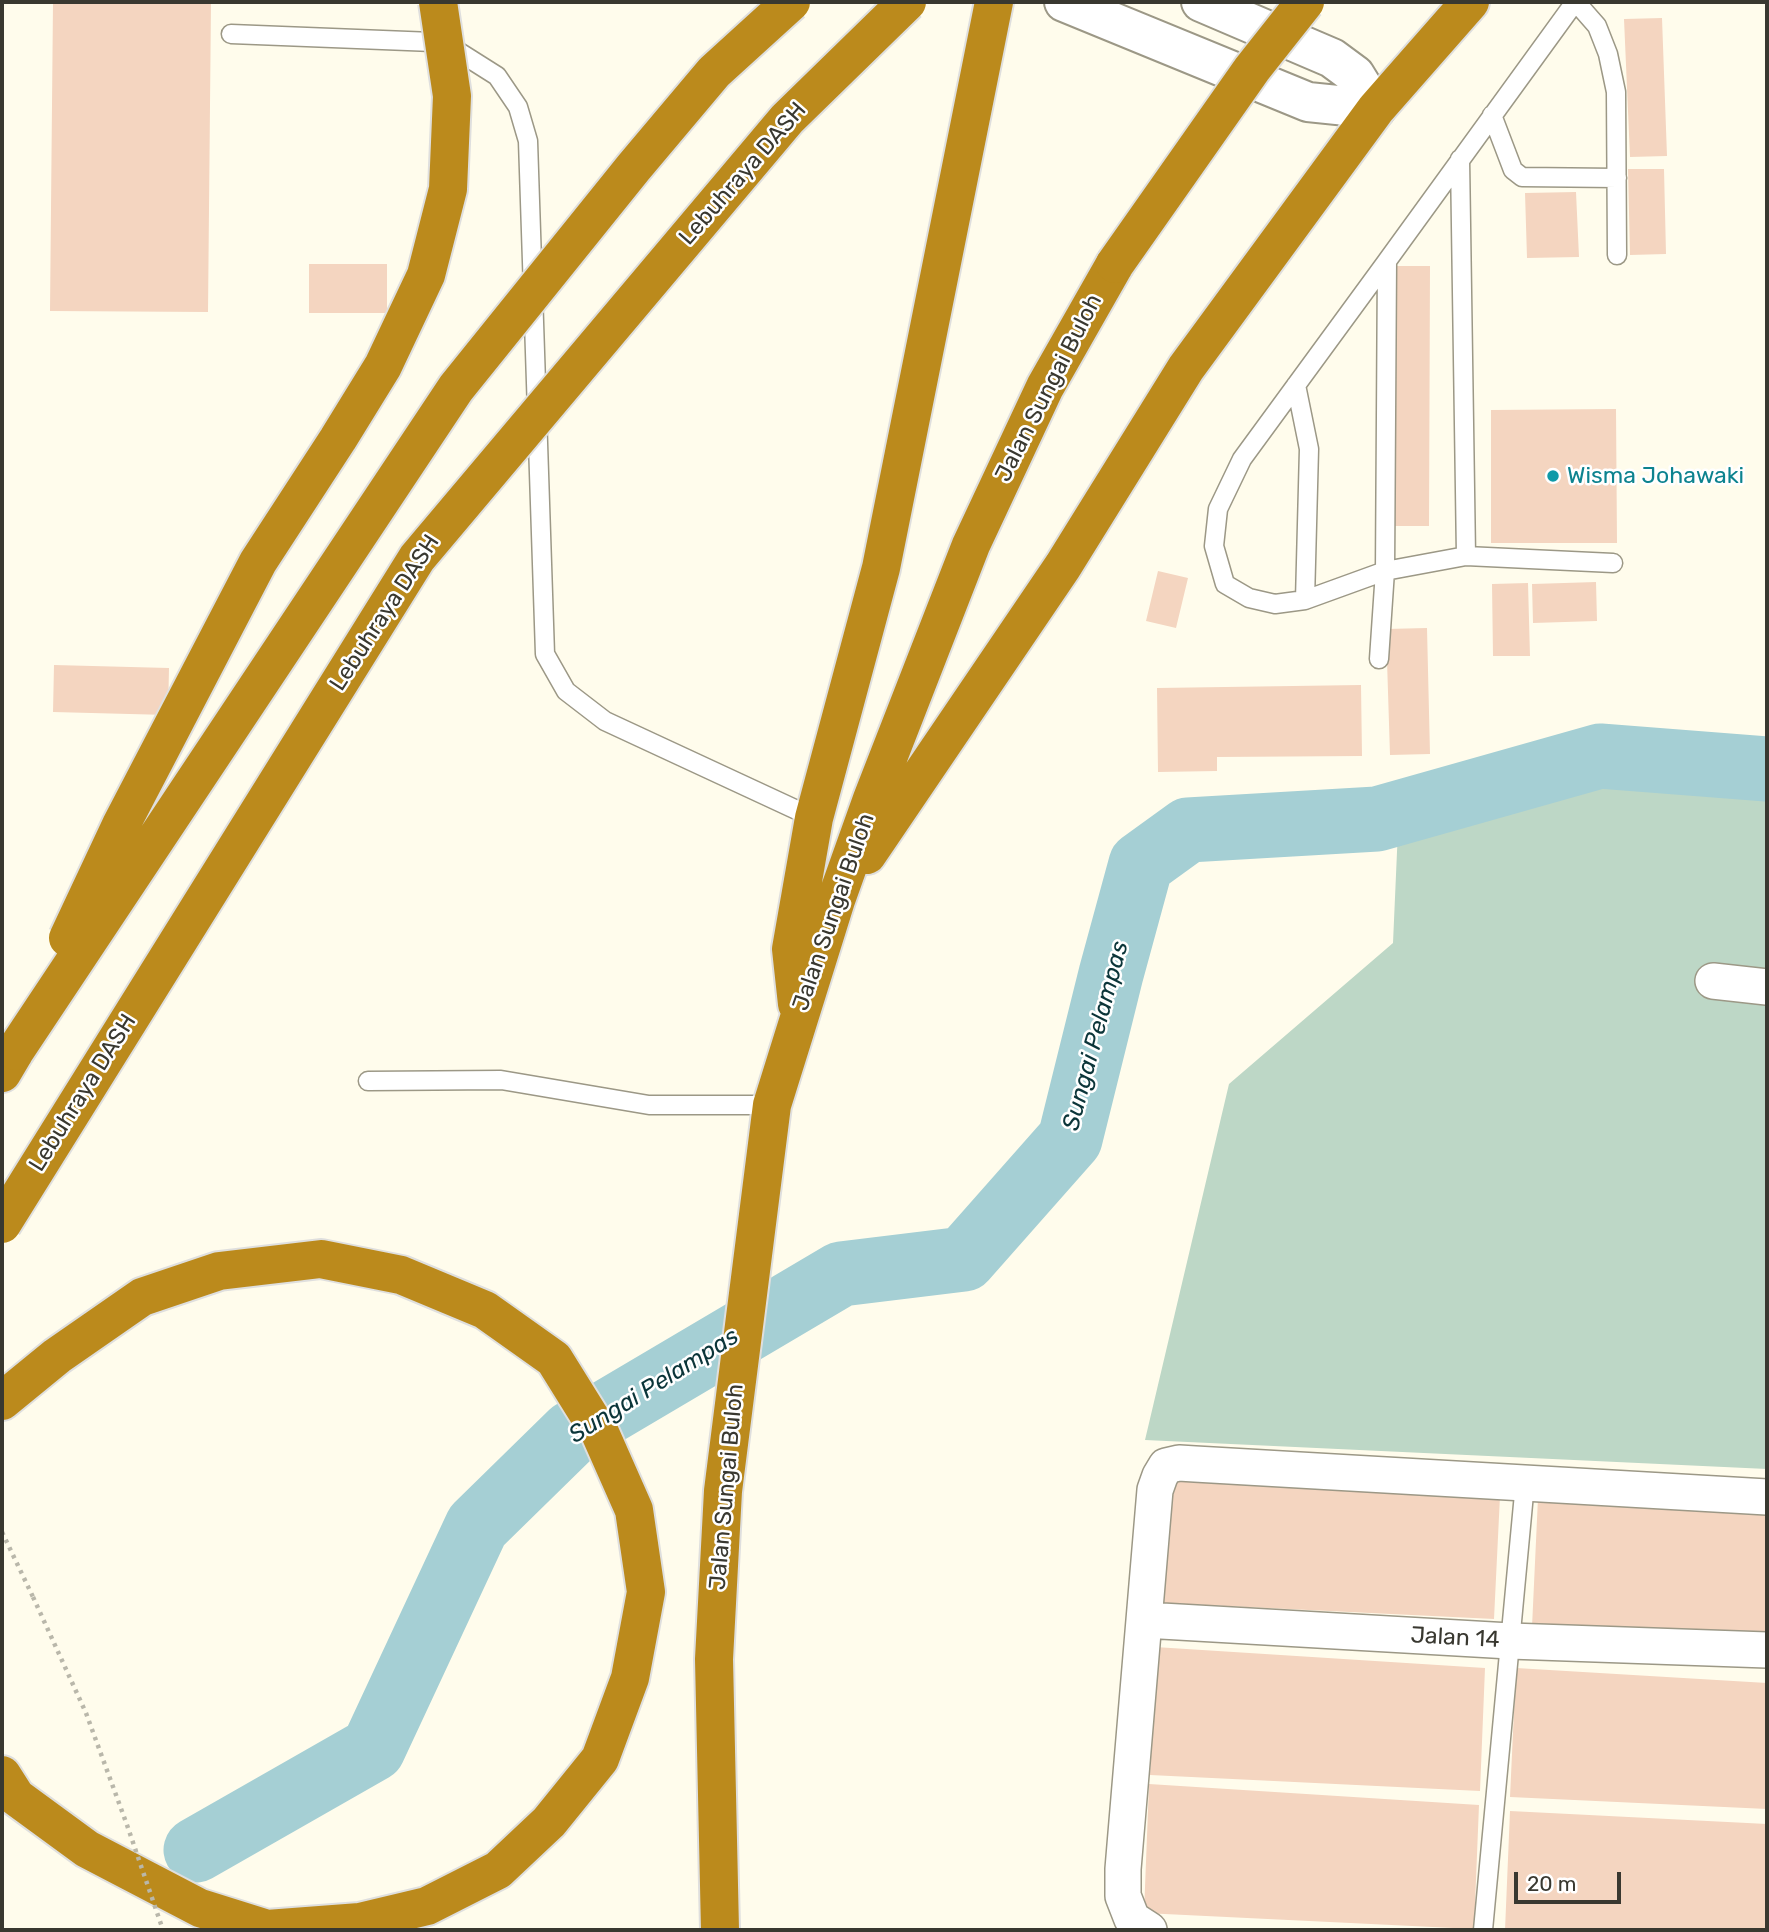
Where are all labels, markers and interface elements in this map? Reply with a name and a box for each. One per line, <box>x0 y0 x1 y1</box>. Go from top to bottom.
street label: Lebuhraya DASH <box>673 97 813 251</box>
street label: Jalan Sungai Buloh <box>990 290 1108 486</box>
place label: Wisma Johawaki <box>1567 462 1744 490</box>
marker: Wisma Johawaki <box>1545 468 1561 484</box>
street label: Lebuhraya DASH <box>324 530 446 696</box>
street label: Jalan Sungai Buloh <box>787 810 881 1014</box>
water label: Sungai Pelampas <box>1057 938 1135 1134</box>
street label: Lebuhraya DASH <box>24 1009 142 1177</box>
water label: Sungai Pelampas <box>564 1322 744 1450</box>
street label: Jalan Sungai Buloh <box>704 1383 750 1591</box>
street label: Jalan 14 <box>1410 1622 1500 1654</box>
scale bar <box>1517 1858 1624 1902</box>
text: 20 m <box>1527 1871 1576 1896</box>

